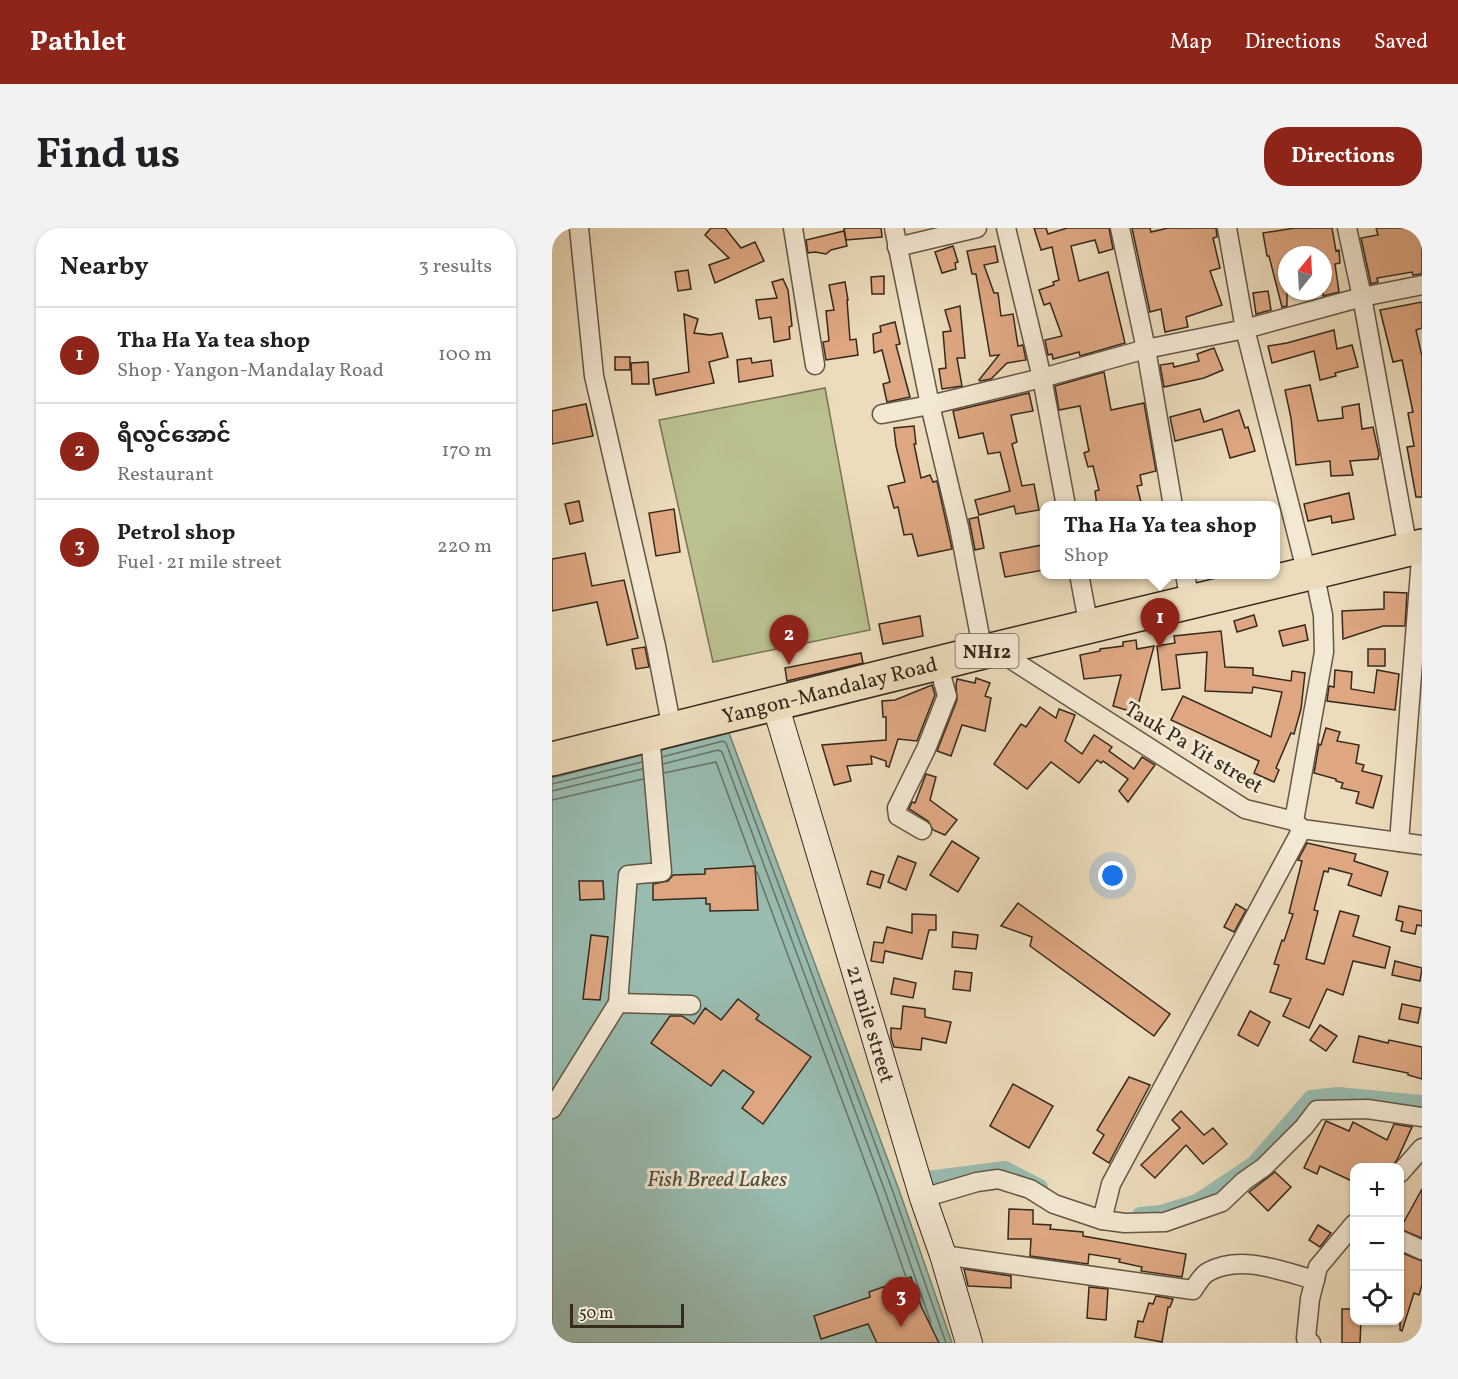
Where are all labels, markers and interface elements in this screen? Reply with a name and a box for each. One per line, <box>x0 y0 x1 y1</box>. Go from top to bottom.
text: Pathlet <box>30 23 126 62</box>
text: Map <box>1170 28 1212 57</box>
text: Directions <box>1245 28 1341 57</box>
text: Saved <box>1374 28 1428 57</box>
text: Find us <box>36 127 180 186</box>
button: Directions <box>1264 127 1422 186</box>
north arrow <box>1278 246 1332 300</box>
text: Nearby <box>60 249 149 285</box>
text: 3 results <box>418 253 492 281</box>
text: Tha Ha Ya tea shop <box>117 326 310 357</box>
text: 1 <box>75 341 84 369</box>
text: 100 m <box>438 341 492 369</box>
text: Shop · Yangon-Mandalay Road <box>117 357 384 385</box>
text: ရီလွင်အောင် <box>117 421 231 452</box>
text: 2 <box>74 437 85 465</box>
text: 170 m <box>442 437 492 465</box>
text: Restaurant <box>117 461 214 489</box>
popup <box>1040 501 1280 579</box>
text: Tha Ha Ya tea shop <box>1063 511 1257 542</box>
text: Petrol shop <box>117 518 235 549</box>
text: 3 <box>74 533 85 561</box>
text: 220 m <box>437 533 492 561</box>
text: Shop <box>1063 542 1109 570</box>
text: Fuel · 21 mile street <box>117 549 282 577</box>
pin: 1 <box>1140 598 1180 648</box>
pin: 2 <box>770 616 808 665</box>
road number: NH12 <box>956 634 1018 668</box>
street label: Yangon-Mandalay Road <box>719 651 941 732</box>
street label: Tauk Pa Yit street <box>1118 695 1268 801</box>
your location <box>1098 861 1127 890</box>
street label: 21 mile street <box>838 962 901 1087</box>
map controls <box>1350 1163 1404 1325</box>
button: + <box>1350 1163 1404 1217</box>
water label: Fish Breed Lakes <box>647 1165 787 1196</box>
button: − <box>1350 1217 1404 1271</box>
button: locate <box>1350 1271 1404 1325</box>
pin: 3 <box>882 1278 920 1327</box>
scale bar <box>570 1301 684 1328</box>
text: 50 m <box>579 1303 613 1325</box>

